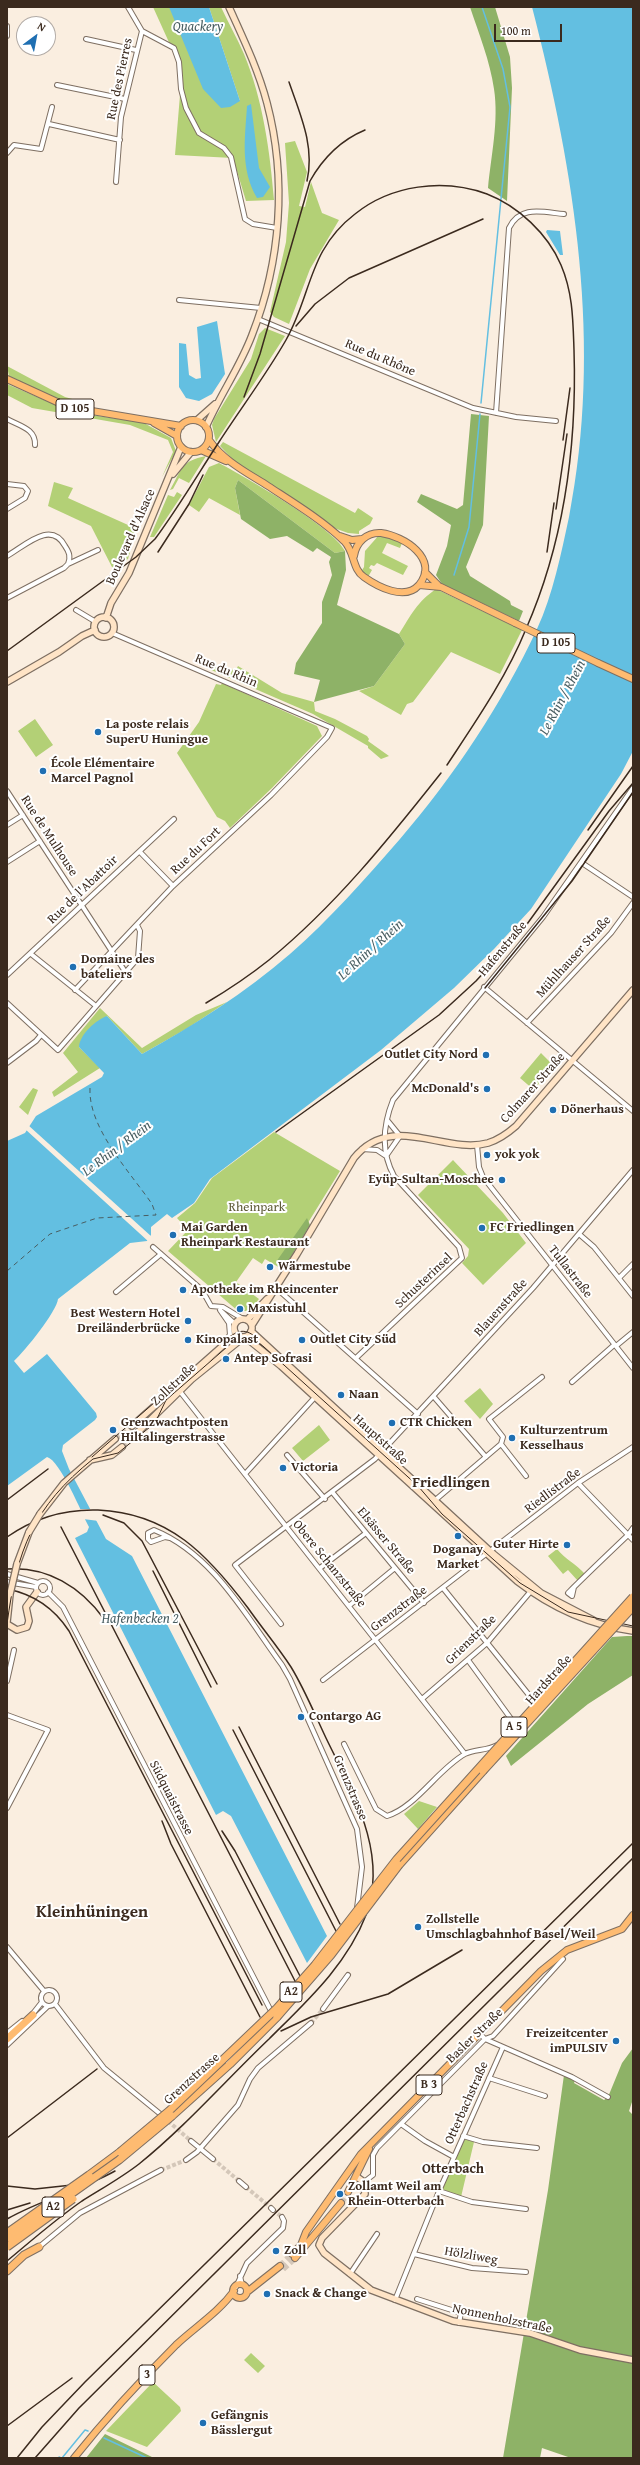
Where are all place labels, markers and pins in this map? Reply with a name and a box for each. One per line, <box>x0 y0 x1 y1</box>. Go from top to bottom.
place label: La poste relais SuperU Huningue <box>106 717 208 748</box>
marker: La poste relais SuperU Huningue <box>93 727 103 737</box>
place label: École Elémentaire Marcel Pagnol <box>51 756 155 787</box>
marker: École Elémentaire Marcel Pagnol <box>38 766 48 776</box>
place label: Domaine des bateliers <box>81 952 155 983</box>
marker: Domaine des bateliers <box>68 962 78 972</box>
place label: Outlet City Nord <box>384 1047 478 1063</box>
marker: Outlet City Nord <box>481 1050 491 1060</box>
place label: McDonald's <box>411 1081 479 1097</box>
marker: McDonald's <box>482 1084 492 1094</box>
place label: Dönerhaus <box>561 1102 624 1118</box>
marker: Dönerhaus <box>548 1105 558 1115</box>
place label: yok yok <box>495 1147 539 1163</box>
marker: yok yok <box>482 1150 492 1160</box>
place label: Eyüp-Sultan-Moschee <box>369 1172 494 1188</box>
marker: Eyüp-Sultan-Moschee <box>497 1175 507 1185</box>
place label: Mai Garden Rheinpark Restaurant <box>181 1220 309 1251</box>
place label: FC Friedlingen <box>490 1220 574 1236</box>
marker: FC Friedlingen <box>477 1223 487 1233</box>
marker: Mai Garden Rheinpark Restaurant <box>168 1230 178 1240</box>
place label: Wärmestube <box>278 1259 351 1275</box>
marker: Wärmestube <box>265 1262 275 1272</box>
place label: Apotheke im Rheincenter <box>191 1282 338 1298</box>
marker: Apotheke im Rheincenter <box>178 1285 188 1295</box>
place label: Maxistuhl <box>248 1301 306 1317</box>
marker: Maxistuhl <box>235 1304 245 1314</box>
place label: Best Western Hotel Dreiländerbrücke <box>71 1306 180 1337</box>
marker: Best Western Hotel Dreiländerbrücke <box>183 1316 193 1326</box>
place label: Kinopalast <box>196 1332 258 1348</box>
place label: Outlet City Süd <box>310 1332 396 1348</box>
marker: Kinopalast <box>183 1335 193 1345</box>
marker: Outlet City Süd <box>297 1335 307 1345</box>
place label: Antep Sofrasi <box>234 1351 312 1367</box>
marker: Antep Sofrasi <box>221 1354 231 1364</box>
place label: Naan <box>349 1387 379 1403</box>
marker: Naan <box>336 1390 346 1400</box>
place label: Grenzwachtposten Hiltalingerstrasse <box>121 1415 228 1446</box>
place label: CTR Chicken <box>400 1415 472 1431</box>
marker: CTR Chicken <box>387 1418 397 1428</box>
place label: Kulturzentrum Kesselhaus <box>520 1423 608 1454</box>
marker: Grenzwachtposten Hiltalingerstrasse <box>108 1425 118 1435</box>
marker: Kulturzentrum Kesselhaus <box>507 1433 517 1443</box>
place label: Victoria <box>291 1460 338 1476</box>
marker: Victoria <box>278 1463 288 1473</box>
marker: Doganay Market <box>453 1531 463 1541</box>
place label: Guter Hirte <box>493 1537 559 1553</box>
marker: Guter Hirte <box>562 1540 572 1550</box>
place label: Doganay Market <box>433 1542 483 1573</box>
place label: Contargo AG <box>309 1709 381 1725</box>
marker: Contargo AG <box>296 1712 306 1722</box>
place label: Zollstelle Umschlagbahnhof Basel/Weil <box>426 1912 596 1943</box>
marker: Zollstelle Umschlagbahnhof Basel/Weil <box>413 1922 423 1932</box>
place label: Freizeitcenter imPULSIV <box>526 2026 608 2057</box>
marker: Freizeitcenter imPULSIV <box>611 2036 621 2046</box>
place label: Zollamt Weil am Rhein-Otterbach <box>348 2179 444 2210</box>
marker: Zollamt Weil am Rhein-Otterbach <box>335 2189 345 2199</box>
place label: Zoll <box>284 2243 306 2259</box>
marker: Zoll <box>271 2246 281 2256</box>
place label: Snack & Change <box>275 2286 367 2302</box>
marker: Snack & Change <box>262 2289 272 2299</box>
place label: Gefängnis Bässlergut <box>211 2408 272 2439</box>
marker: Gefängnis Bässlergut <box>198 2418 208 2428</box>

